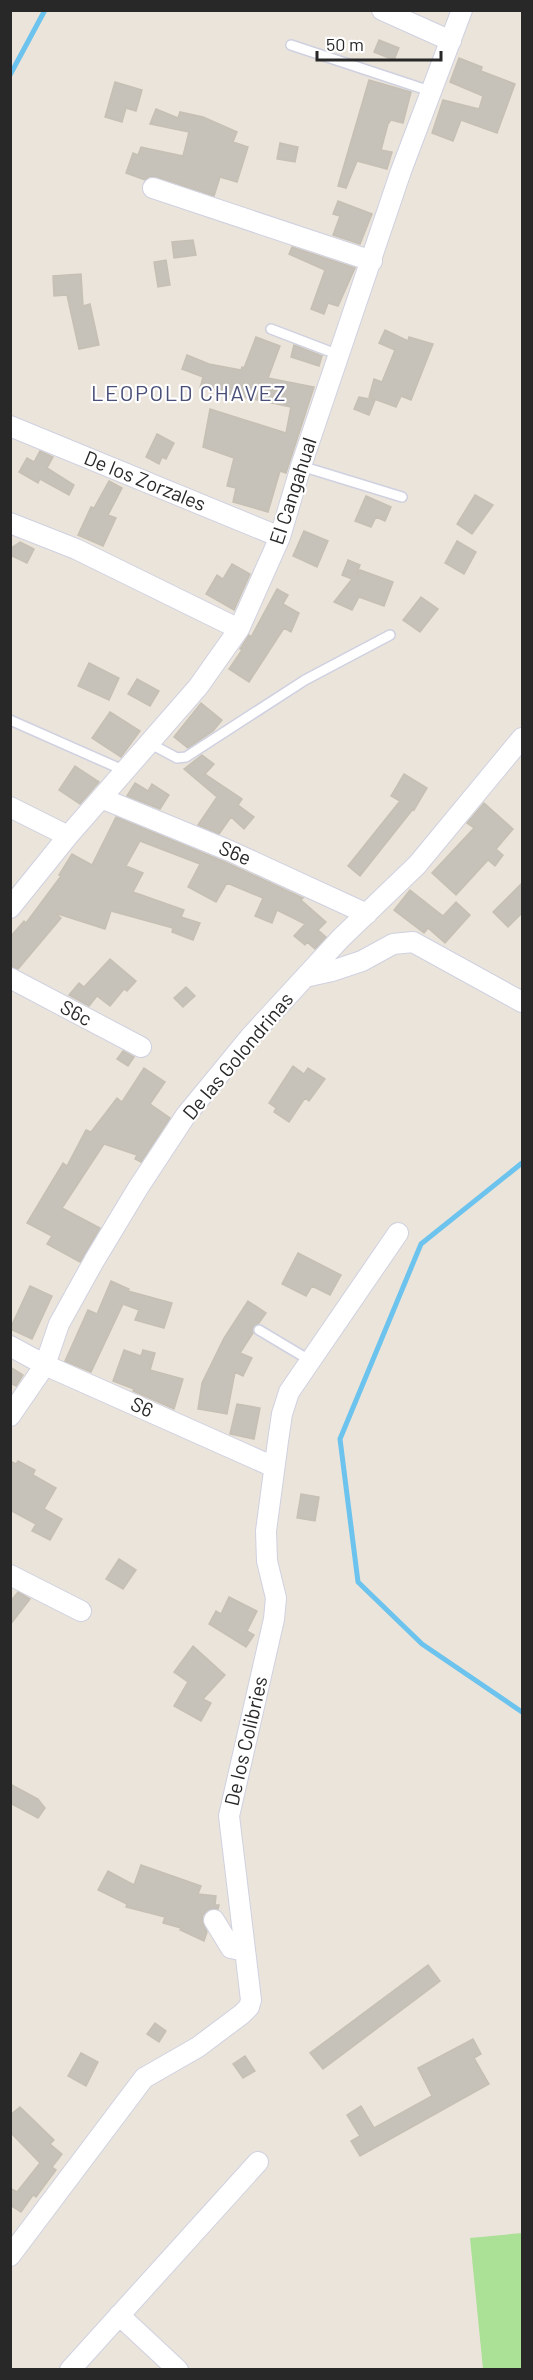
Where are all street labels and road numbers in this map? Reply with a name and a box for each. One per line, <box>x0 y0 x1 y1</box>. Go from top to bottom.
street label: El Cangahual <box>263 434 321 547</box>
street label: De los Zorzales <box>81 445 210 515</box>
street label: S6e <box>216 835 255 870</box>
street label: De las Golondrinas <box>177 987 297 1124</box>
street label: S6c <box>57 994 96 1030</box>
street label: S6 <box>127 1391 157 1422</box>
street label: De los Colibries <box>218 1674 272 1808</box>

